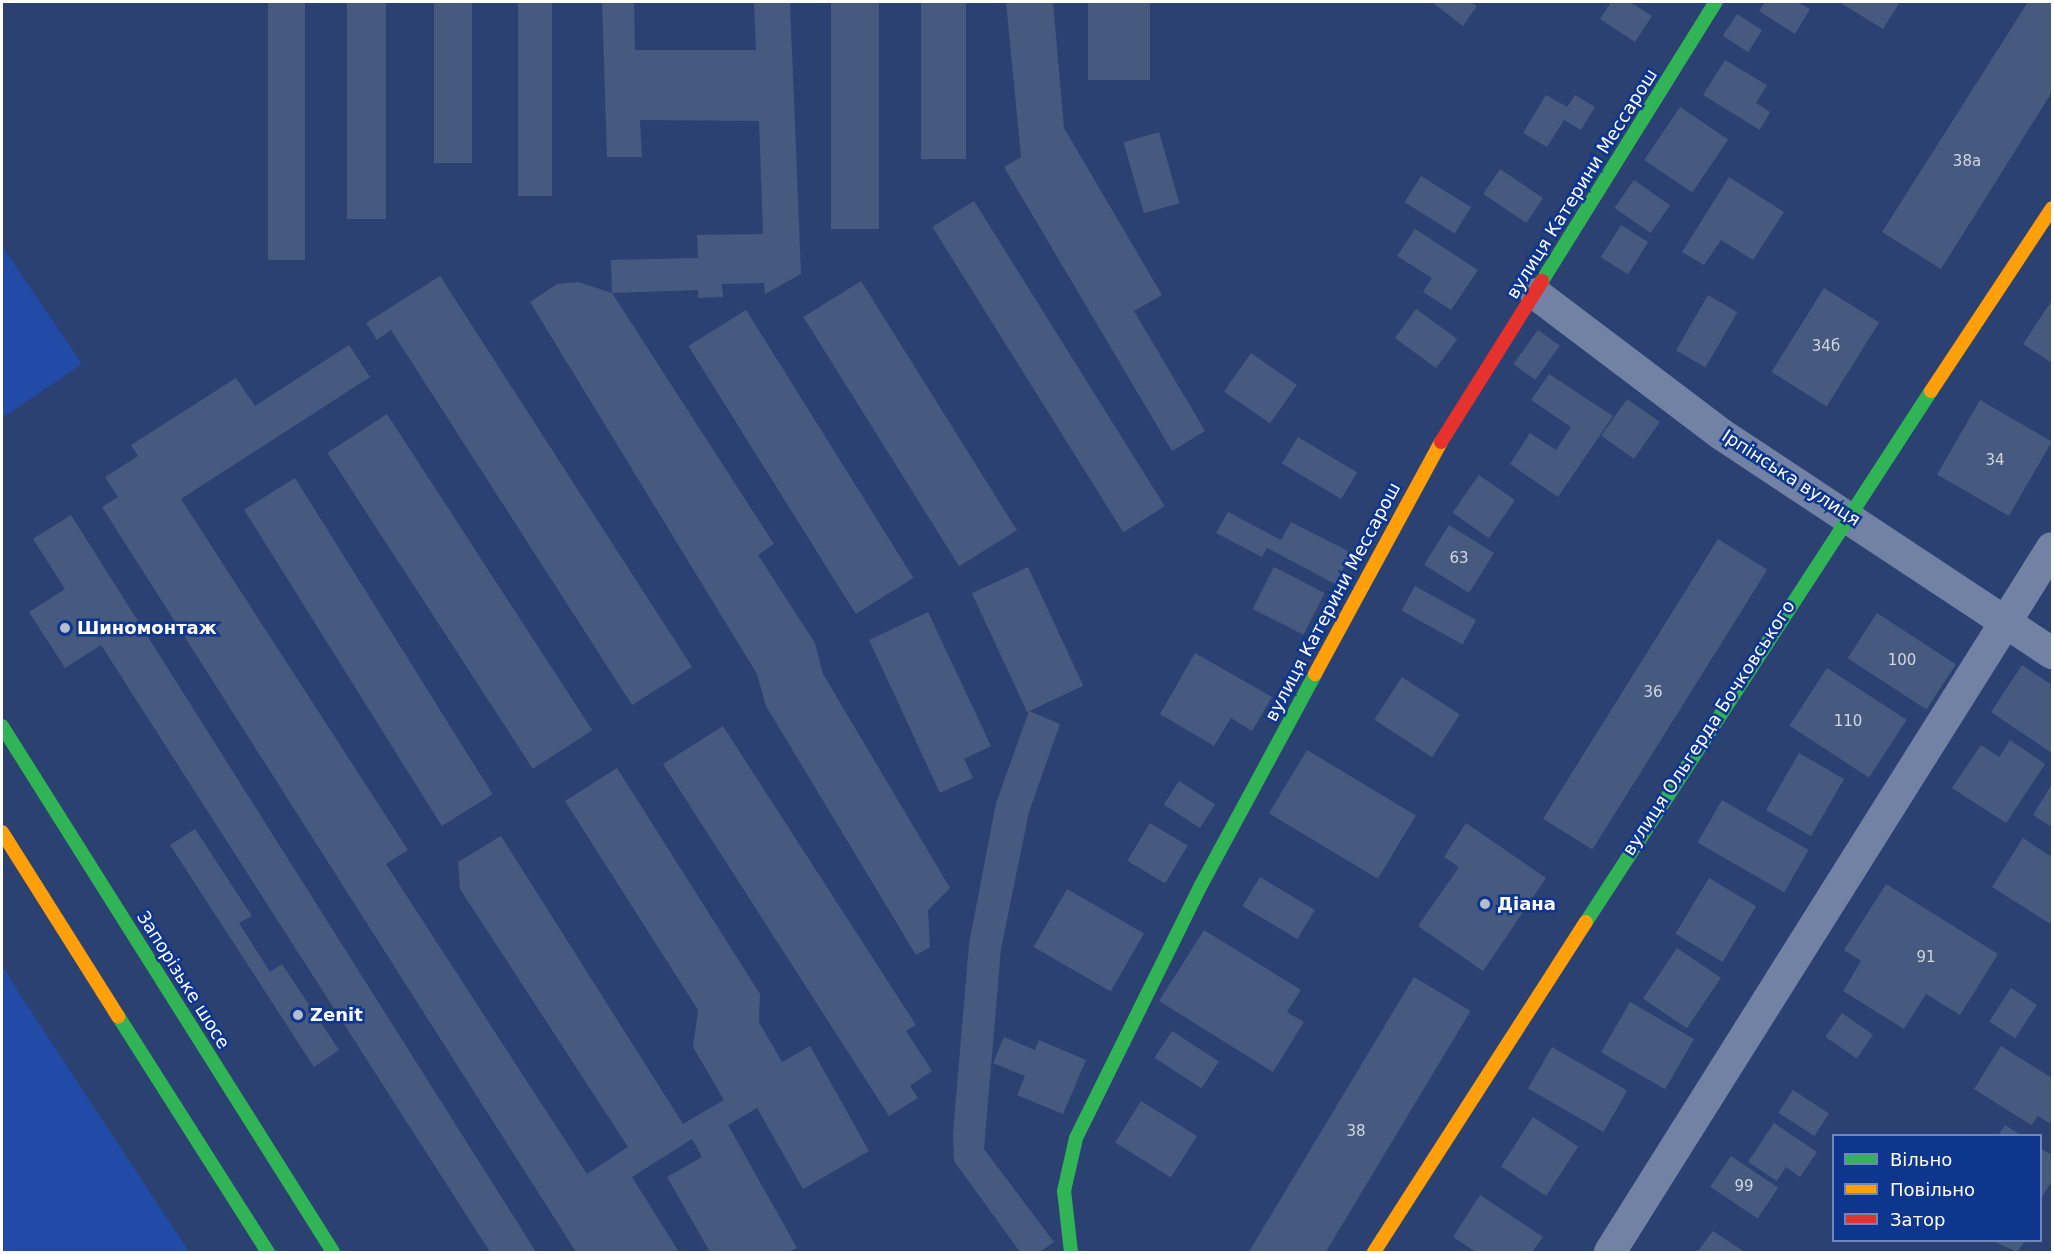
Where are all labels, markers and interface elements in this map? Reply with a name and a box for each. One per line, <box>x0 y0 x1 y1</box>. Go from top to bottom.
street label: вулиця Катерини Мессарош <box>1502 65 1662 303</box>
house number: 38а <box>1953 153 1981 171</box>
house number: 34б <box>1812 338 1840 356</box>
street label: Ірпінська вулиця <box>1718 425 1864 531</box>
house number: 34 <box>1985 452 2005 470</box>
street label: вулиця Катерини Мессарош <box>1261 479 1405 725</box>
house number: 63 <box>1449 550 1469 568</box>
street label: вулиця Ольгерда Бочковського <box>1618 596 1800 860</box>
place label: Шиномонтаж <box>77 617 217 639</box>
marker: Шиномонтаж <box>58 621 72 635</box>
house number: 100 <box>1888 652 1916 670</box>
house number: 36 <box>1643 684 1663 702</box>
house number: 110 <box>1834 713 1862 731</box>
place label: Діана <box>1497 893 1556 915</box>
marker: Діана <box>1478 897 1492 911</box>
street label: Запорізьке шосе <box>132 907 234 1053</box>
house number: 91 <box>1916 949 1936 967</box>
place label: Zenit <box>310 1004 363 1026</box>
marker: Zenit <box>291 1008 305 1022</box>
house number: 38 <box>1346 1123 1366 1141</box>
legend <box>1832 1134 2042 1242</box>
text: Вільно <box>1890 1149 1952 1170</box>
house number: 99 <box>1734 1178 1754 1196</box>
text: Повільно <box>1890 1179 1975 1200</box>
text: Затор <box>1890 1209 1946 1230</box>

